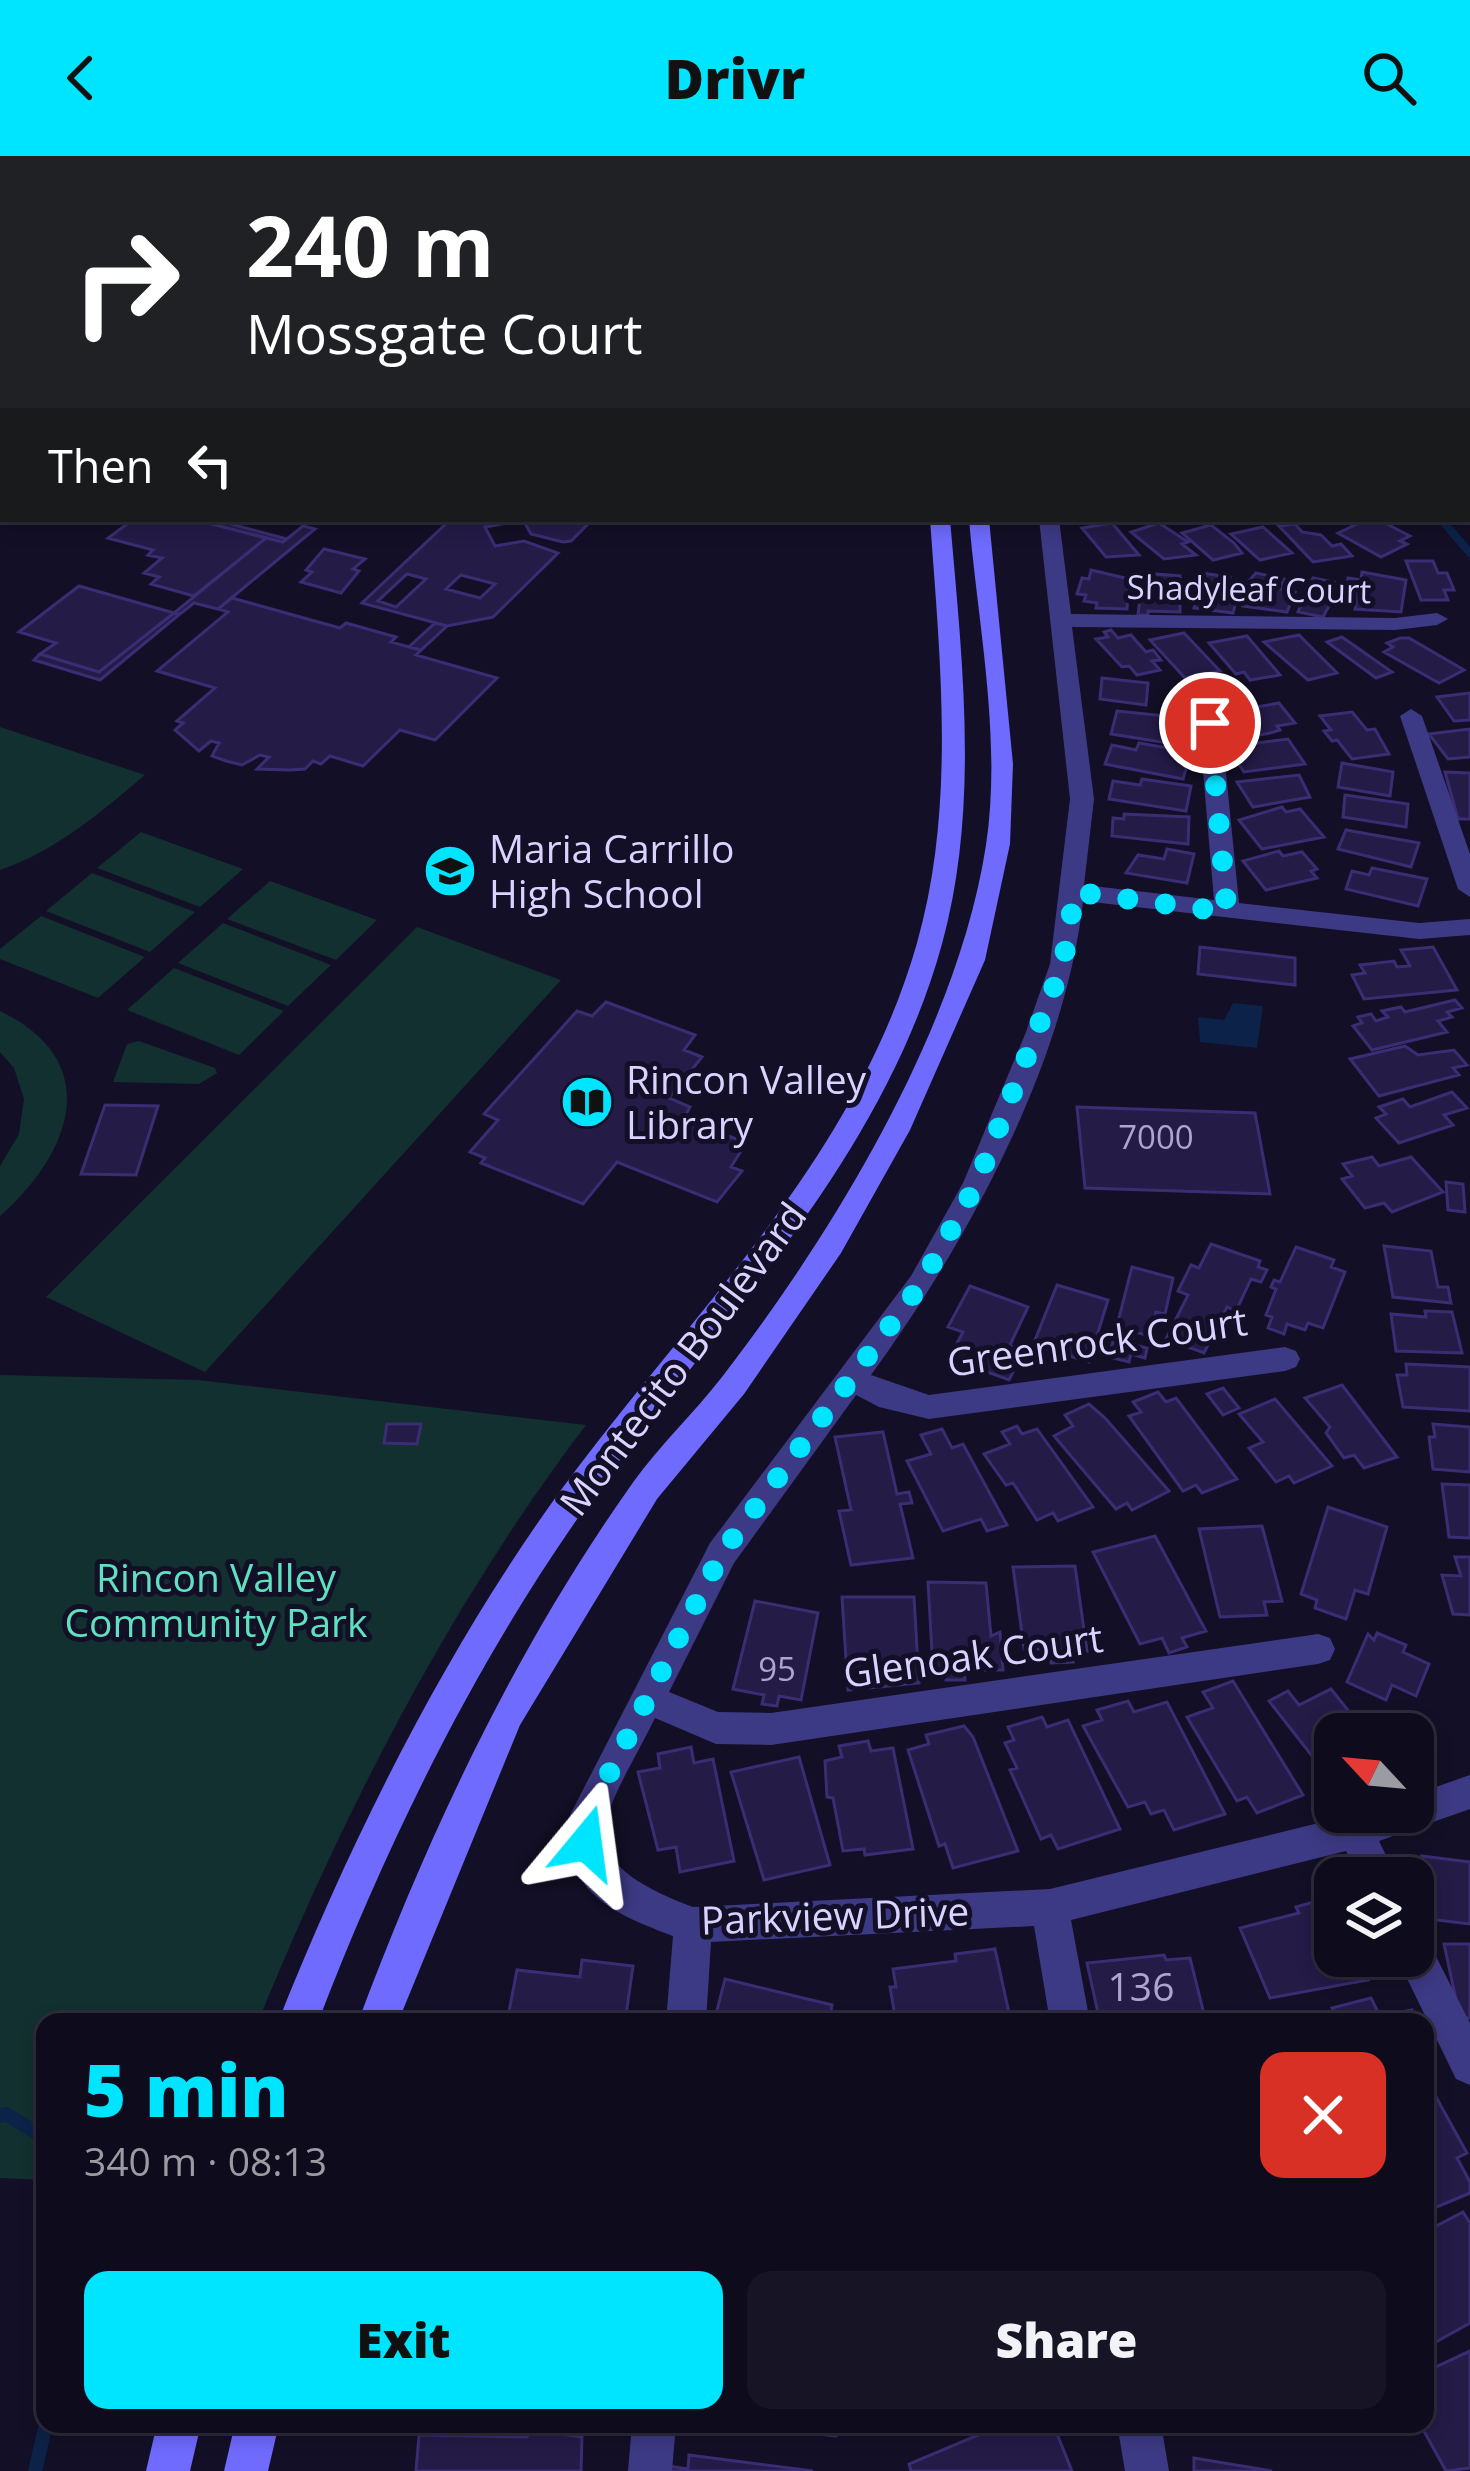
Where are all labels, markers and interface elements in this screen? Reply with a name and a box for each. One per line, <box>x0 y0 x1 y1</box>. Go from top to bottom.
text: Drivr <box>665 41 805 115</box>
icon: back <box>48 45 114 111</box>
icon: search <box>1356 45 1422 111</box>
text: 240 m <box>246 187 494 302</box>
icon: right <box>48 204 204 360</box>
text: Mossgate Court <box>246 296 642 370</box>
icon: left <box>177 432 243 498</box>
text: Then <box>48 435 153 496</box>
street label: Shadyleaf Court <box>1126 564 1372 613</box>
pin <box>1159 672 1261 774</box>
icon: arrive <box>1177 690 1243 756</box>
place label: Maria Carrillo High School <box>489 821 734 919</box>
school or university icon: Maria Carrillo High School <box>422 843 478 899</box>
place label: Rincon Valley Library <box>626 1052 867 1150</box>
library icon: Rincon Valley Library <box>559 1074 615 1130</box>
house number: 7000 <box>1118 1114 1194 1159</box>
street label: Montecito Boulevard <box>546 1191 817 1526</box>
street label: Greenrock Court <box>943 1293 1250 1388</box>
park label: Rincon Valley Community Park <box>64 1550 368 1648</box>
street label: Glenoak Court <box>840 1610 1106 1699</box>
house number: 95 <box>758 1646 796 1691</box>
north arrow <box>1314 1713 1434 1833</box>
map controls <box>1314 1713 1434 1977</box>
position arrow <box>523 1780 649 1906</box>
button: layers <box>1314 1857 1434 1977</box>
street label: Parkview Drive <box>700 1883 970 1946</box>
house number: 136 <box>1108 1959 1174 2012</box>
text: 5 min <box>84 2040 289 2138</box>
button: close <box>1260 2052 1386 2178</box>
text: 340 m · 08:13 <box>84 2134 327 2187</box>
button: Exit <box>84 2271 723 2409</box>
button: Share <box>747 2271 1386 2409</box>

